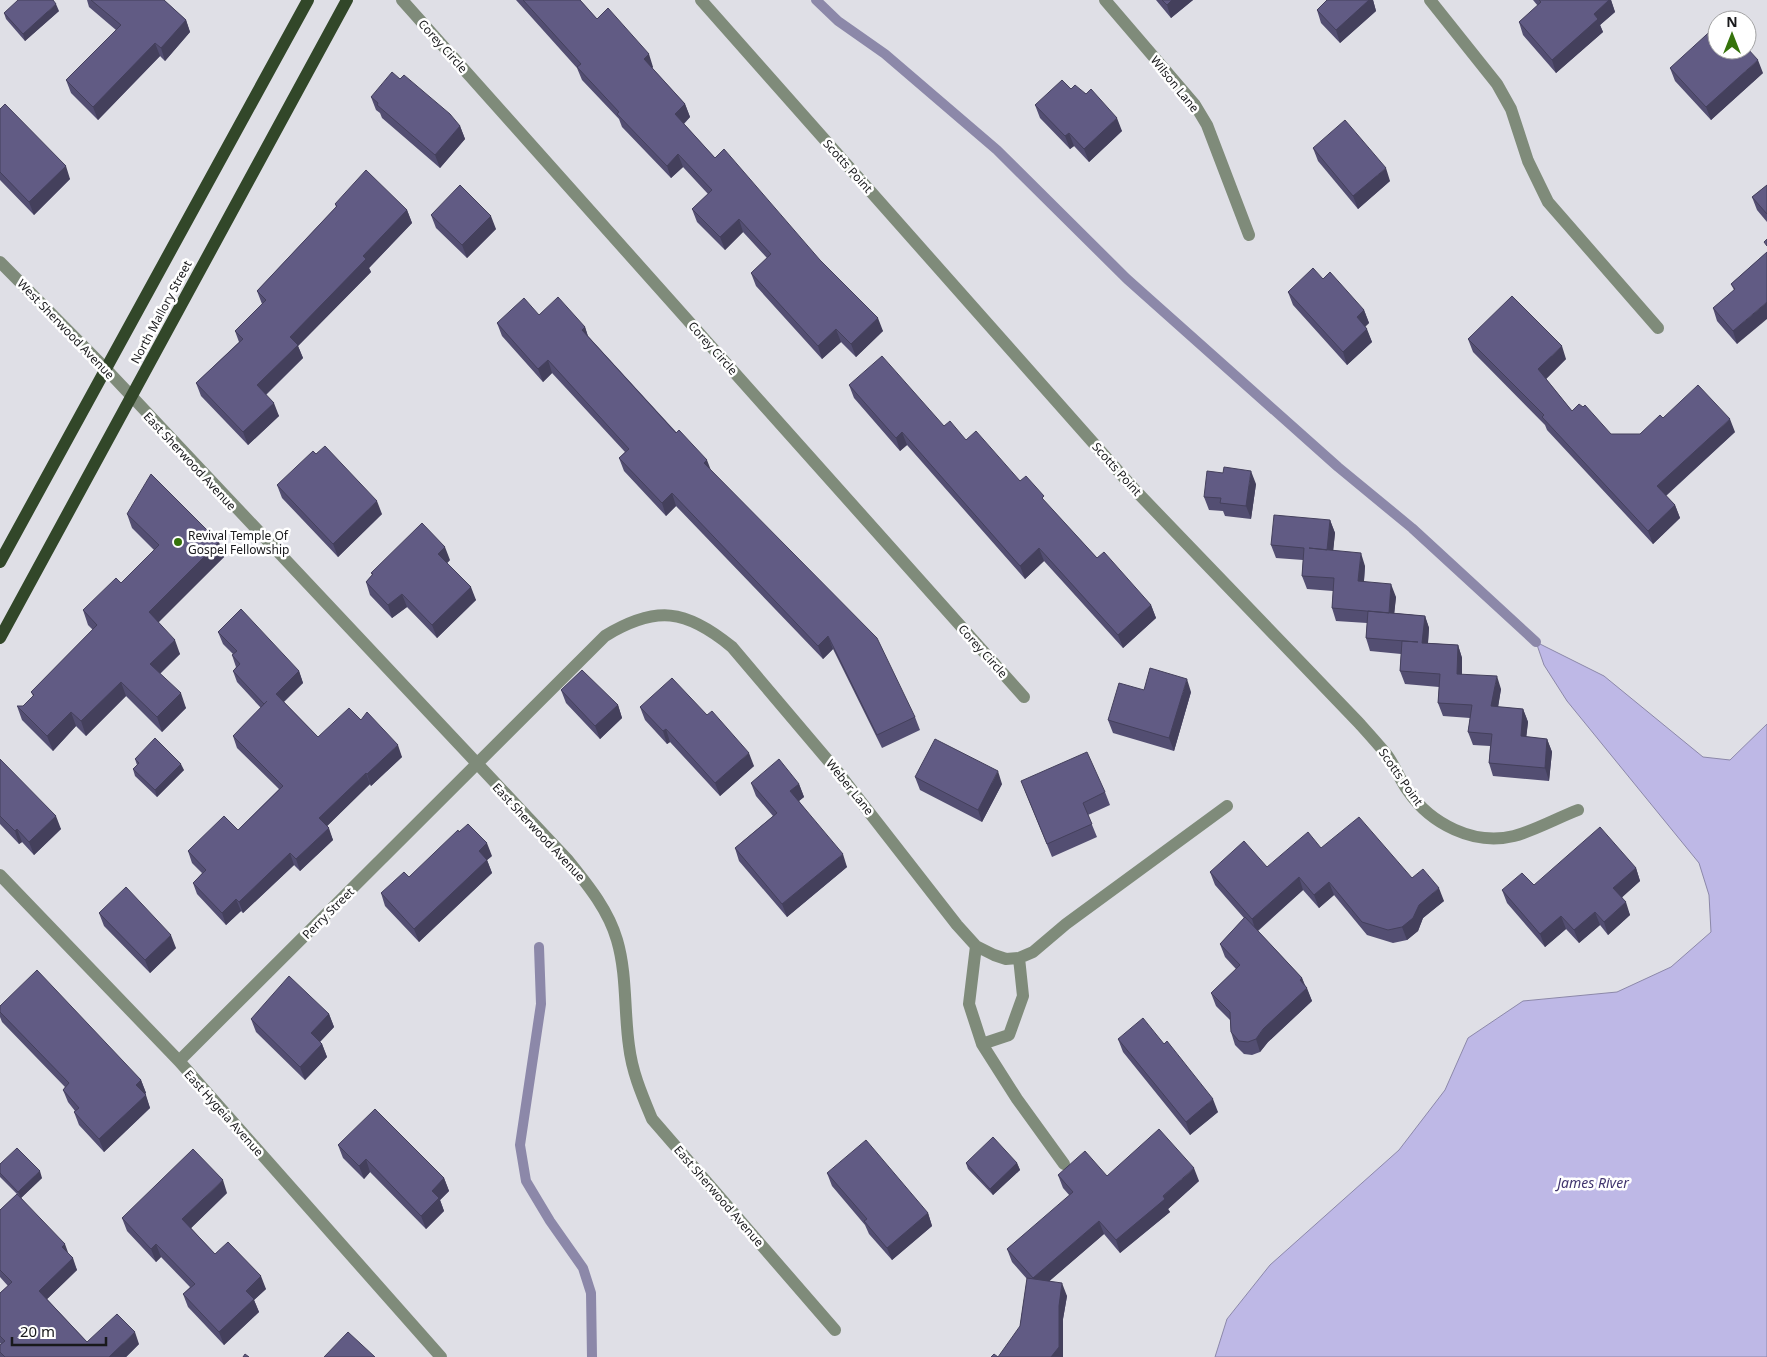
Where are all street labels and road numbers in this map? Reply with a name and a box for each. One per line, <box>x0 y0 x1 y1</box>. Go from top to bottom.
street label: Corey Circle <box>414 16 472 77</box>
street label: Wilson Lane <box>1147 52 1203 116</box>
street label: Scotts Point <box>819 136 877 197</box>
street label: North Mallory Street <box>127 257 196 367</box>
street label: West Sherwood Avenue <box>14 275 119 383</box>
street label: Corey Circle <box>684 318 742 379</box>
street label: East Sherwood Avenue <box>140 408 240 514</box>
street label: Scotts Point <box>1088 439 1146 500</box>
street label: Corey Circle <box>954 621 1012 682</box>
street label: Scotts Point <box>1375 745 1427 810</box>
street label: Weber Lane <box>822 756 878 819</box>
street label: East Sherwood Avenue <box>489 779 589 885</box>
street label: Perry Street <box>298 883 358 943</box>
street label: East Hygeia Avenue <box>181 1066 268 1160</box>
street label: East Sherwood Avenue <box>670 1142 768 1250</box>

